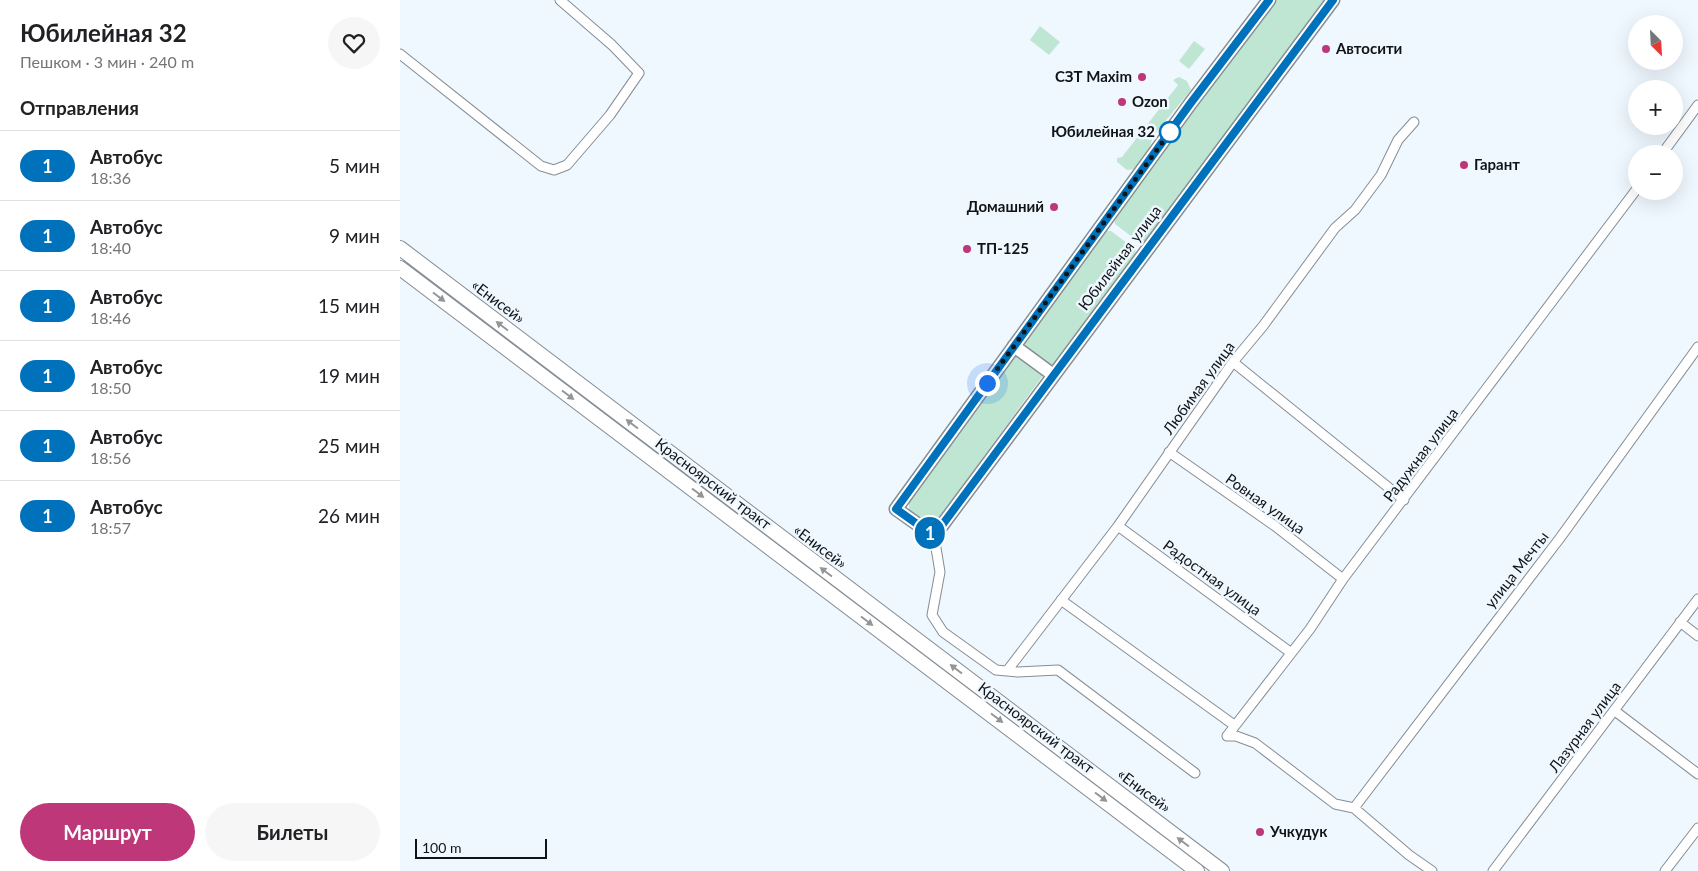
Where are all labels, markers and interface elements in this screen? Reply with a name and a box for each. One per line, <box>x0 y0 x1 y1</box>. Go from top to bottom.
north arrow <box>1628 15 1682 70</box>
map controls <box>1628 15 1683 200</box>
button: heart <box>328 17 380 69</box>
text: Юбилейная 32 <box>20 18 187 47</box>
place label: Автосити <box>1335 39 1402 57</box>
marker: Автосити <box>1320 43 1332 55</box>
text: Пешком · 3 мин · 240 m <box>20 52 194 71</box>
place label: СЗТ Maxim <box>1055 67 1132 85</box>
marker: СЗТ Maxim <box>1136 71 1148 83</box>
button: + <box>1628 80 1683 135</box>
place label: Ozon <box>1132 92 1168 110</box>
text: Отправления <box>20 96 139 119</box>
marker: Ozon <box>1116 96 1128 108</box>
marker: Юбилейная 32 <box>1159 121 1181 143</box>
place label: Юбилейная 32 <box>1051 122 1155 140</box>
text: Автобус <box>90 145 163 168</box>
button: − <box>1628 145 1683 200</box>
text: 5 мин <box>329 154 380 177</box>
text: 1 <box>42 155 53 177</box>
place label: Гарант <box>1474 155 1520 173</box>
marker: Гарант <box>1458 159 1470 171</box>
text: 18:36 <box>90 168 131 187</box>
place label: Домашний <box>967 197 1044 215</box>
marker: Домашний <box>1048 201 1060 213</box>
street label: Юбилейная улица <box>1074 201 1164 313</box>
text: Автобус <box>90 215 163 238</box>
text: 9 мин <box>329 224 380 247</box>
text: 1 <box>42 225 53 247</box>
text: 18:40 <box>90 238 131 257</box>
place label: ТП-125 <box>977 239 1029 257</box>
marker: ТП-125 <box>961 243 973 255</box>
street label: «Енисей» <box>468 275 529 327</box>
text: Автобус <box>90 285 163 308</box>
one-way arrow <box>432 292 446 302</box>
text: 15 мин <box>318 294 380 317</box>
text: 1 <box>42 295 53 317</box>
text: 18:46 <box>90 308 131 327</box>
one-way arrow <box>496 320 509 331</box>
street label: Любимая улица <box>1158 338 1238 438</box>
text: Автобус <box>90 355 163 378</box>
text: 19 мин <box>318 364 380 387</box>
text: 1 <box>42 365 53 387</box>
your location <box>975 371 1000 396</box>
text: 18:50 <box>90 378 131 397</box>
one-way arrow <box>561 390 574 401</box>
street label: Радужная улица <box>1379 404 1461 505</box>
one-way arrow <box>625 419 639 429</box>
text: Автобус <box>90 425 163 448</box>
text: 25 мин <box>318 434 380 457</box>
street label: Красноярский тракт <box>652 434 775 533</box>
text: 1 <box>42 435 53 457</box>
text: 18:56 <box>90 448 131 467</box>
street label: Ровная улица <box>1222 469 1309 537</box>
one-way arrow <box>691 488 705 498</box>
text: Автобус <box>90 495 163 518</box>
text: 26 мин <box>318 504 380 527</box>
text: 1 <box>42 505 53 527</box>
line badge: 1 <box>914 517 946 549</box>
text: 18:57 <box>90 518 131 537</box>
street label: «Енисей» <box>790 520 851 572</box>
text: 1 <box>925 522 935 544</box>
street label: улица Мечты <box>1481 527 1552 611</box>
street label: Радостная улица <box>1160 536 1265 619</box>
one-way arrow <box>820 566 833 577</box>
one-way arrow <box>860 615 873 626</box>
one-way arrow <box>950 664 963 675</box>
street label: Лазурная улица <box>1544 677 1624 776</box>
street label: Красноярский тракт <box>975 678 1098 777</box>
one-way arrow <box>990 713 1003 724</box>
street label: «Енисей» <box>1114 764 1175 816</box>
one-way arrow <box>1094 792 1107 803</box>
button: Маршрут <box>20 803 195 861</box>
button: Билеты <box>205 803 380 861</box>
place label: Учкудук <box>1269 822 1328 840</box>
marker: Учкудук <box>1254 826 1266 838</box>
scale bar <box>415 836 548 859</box>
one-way arrow <box>1177 836 1190 847</box>
text: 100 m <box>422 839 461 856</box>

